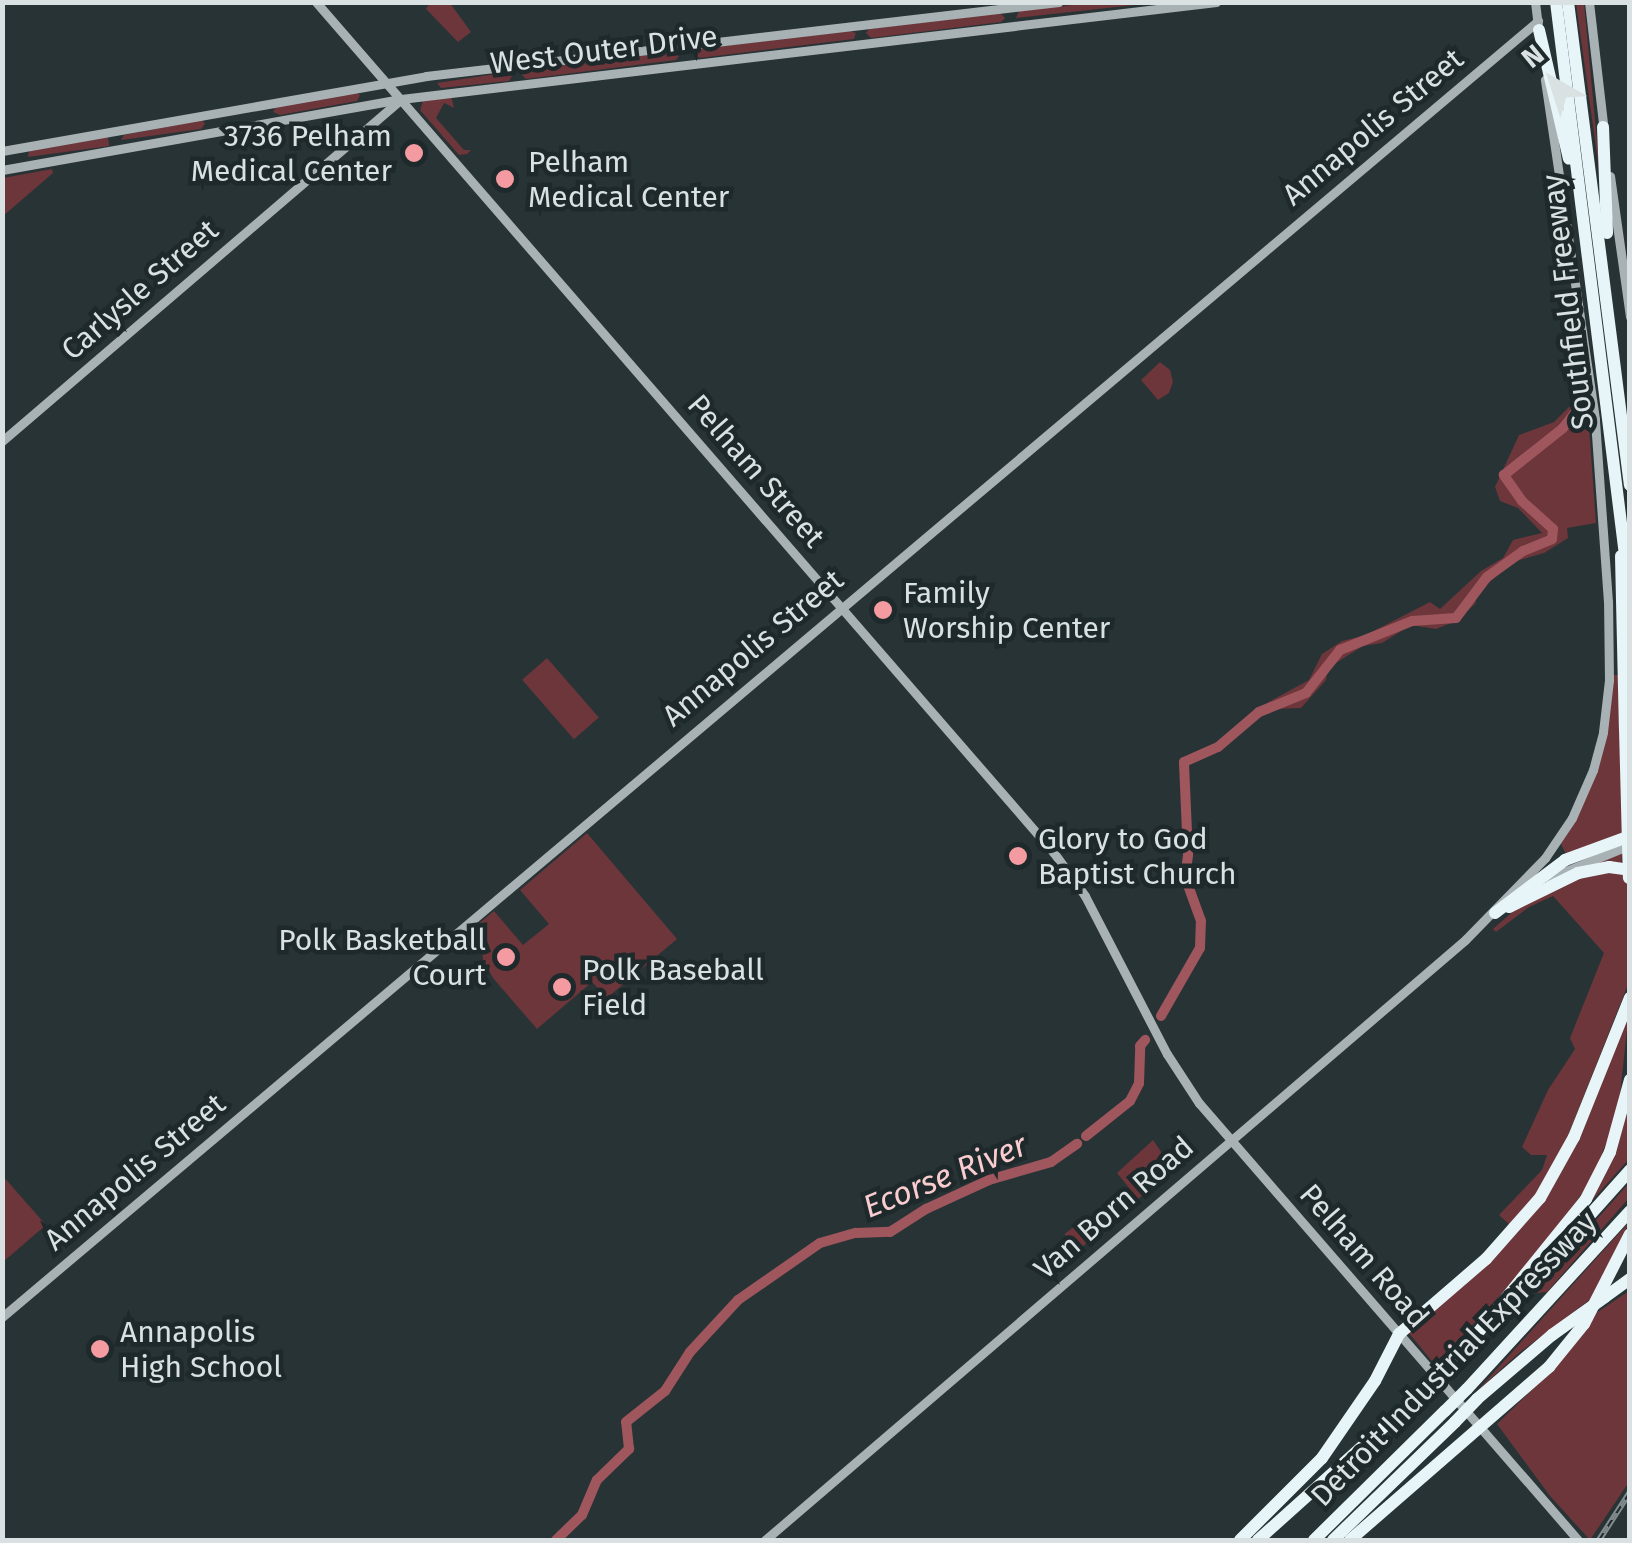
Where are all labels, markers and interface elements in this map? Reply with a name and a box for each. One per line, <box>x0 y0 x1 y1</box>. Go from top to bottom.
street label: West Outer Drive <box>488 18 720 82</box>
north arrow <box>1502 30 1602 130</box>
text: N <box>1515 38 1550 75</box>
street label: Annapolis Street <box>1275 41 1471 213</box>
place label: 3736 Pelham Medical Center <box>191 118 392 188</box>
marker: 3736 Pelham Medical Center <box>401 140 427 166</box>
place label: Pelham Medical Center <box>528 144 729 214</box>
marker: Pelham Medical Center <box>492 166 518 192</box>
street label: Southfield Freeway <box>1534 172 1602 432</box>
street label: Carlysle Street <box>54 212 226 368</box>
street label: Pelham Street <box>680 387 832 555</box>
street label: Annapolis Street <box>655 562 851 734</box>
place label: Family Worship Center <box>903 575 1110 646</box>
marker: Family Worship Center <box>872 599 894 621</box>
place label: Glory to God Baptist Church <box>1038 821 1237 892</box>
marker: Glory to God Baptist Church <box>1007 845 1029 867</box>
place label: Polk Basketball Court <box>278 922 486 992</box>
marker: Polk Basketball Court <box>495 946 517 968</box>
place label: Polk Baseball Field <box>582 952 764 1022</box>
marker: Polk Baseball Field <box>551 976 573 998</box>
street label: Annapolis Street <box>37 1086 233 1258</box>
water label: Ecorse River <box>858 1126 1032 1226</box>
street label: Van Born Road <box>1027 1129 1201 1287</box>
street label: Pelham Road <box>1292 1177 1436 1335</box>
street label: Detroit Industrial Expressway <box>1303 1204 1605 1514</box>
place label: Annapolis High School <box>120 1314 282 1384</box>
marker: Annapolis High School <box>89 1338 111 1360</box>

